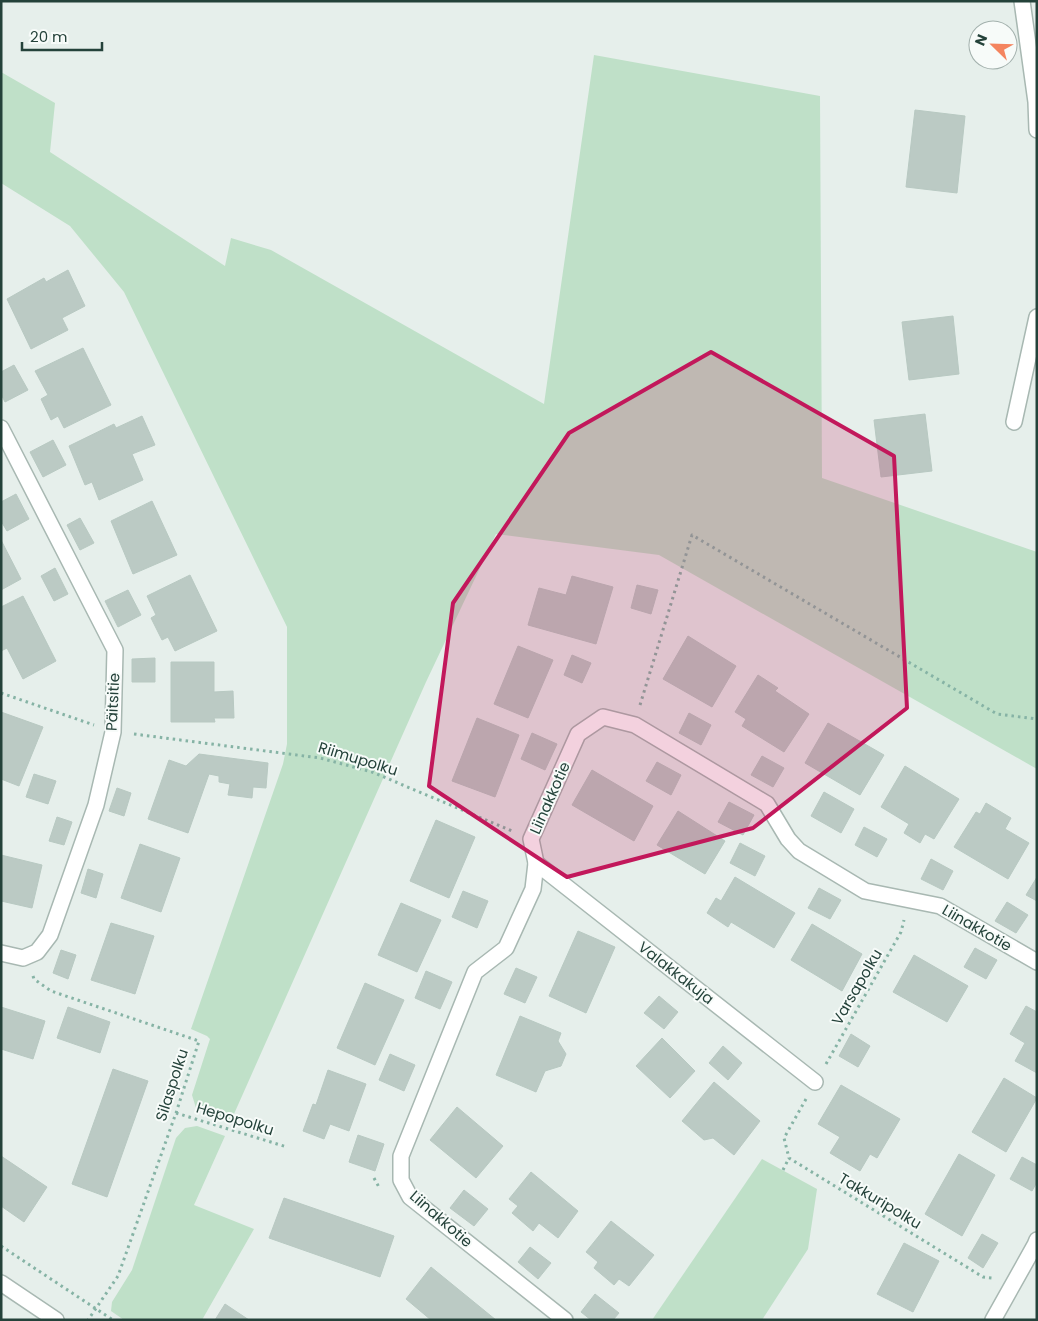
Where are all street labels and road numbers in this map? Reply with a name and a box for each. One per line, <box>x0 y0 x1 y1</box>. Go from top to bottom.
street label: Päitsitie <box>100 672 125 731</box>
street label: Riimupolku <box>316 736 401 781</box>
street label: Liinakkotie <box>524 758 575 837</box>
street label: Liinakkotie <box>939 899 1016 956</box>
street label: Valakkakuja <box>634 936 719 1009</box>
street label: Varsapolku <box>826 945 887 1029</box>
street label: Silaspolku <box>150 1046 193 1124</box>
street label: Hepopolku <box>194 1097 277 1140</box>
street label: Takkuripolku <box>835 1168 926 1234</box>
street label: Liinakkotie <box>405 1185 477 1252</box>

